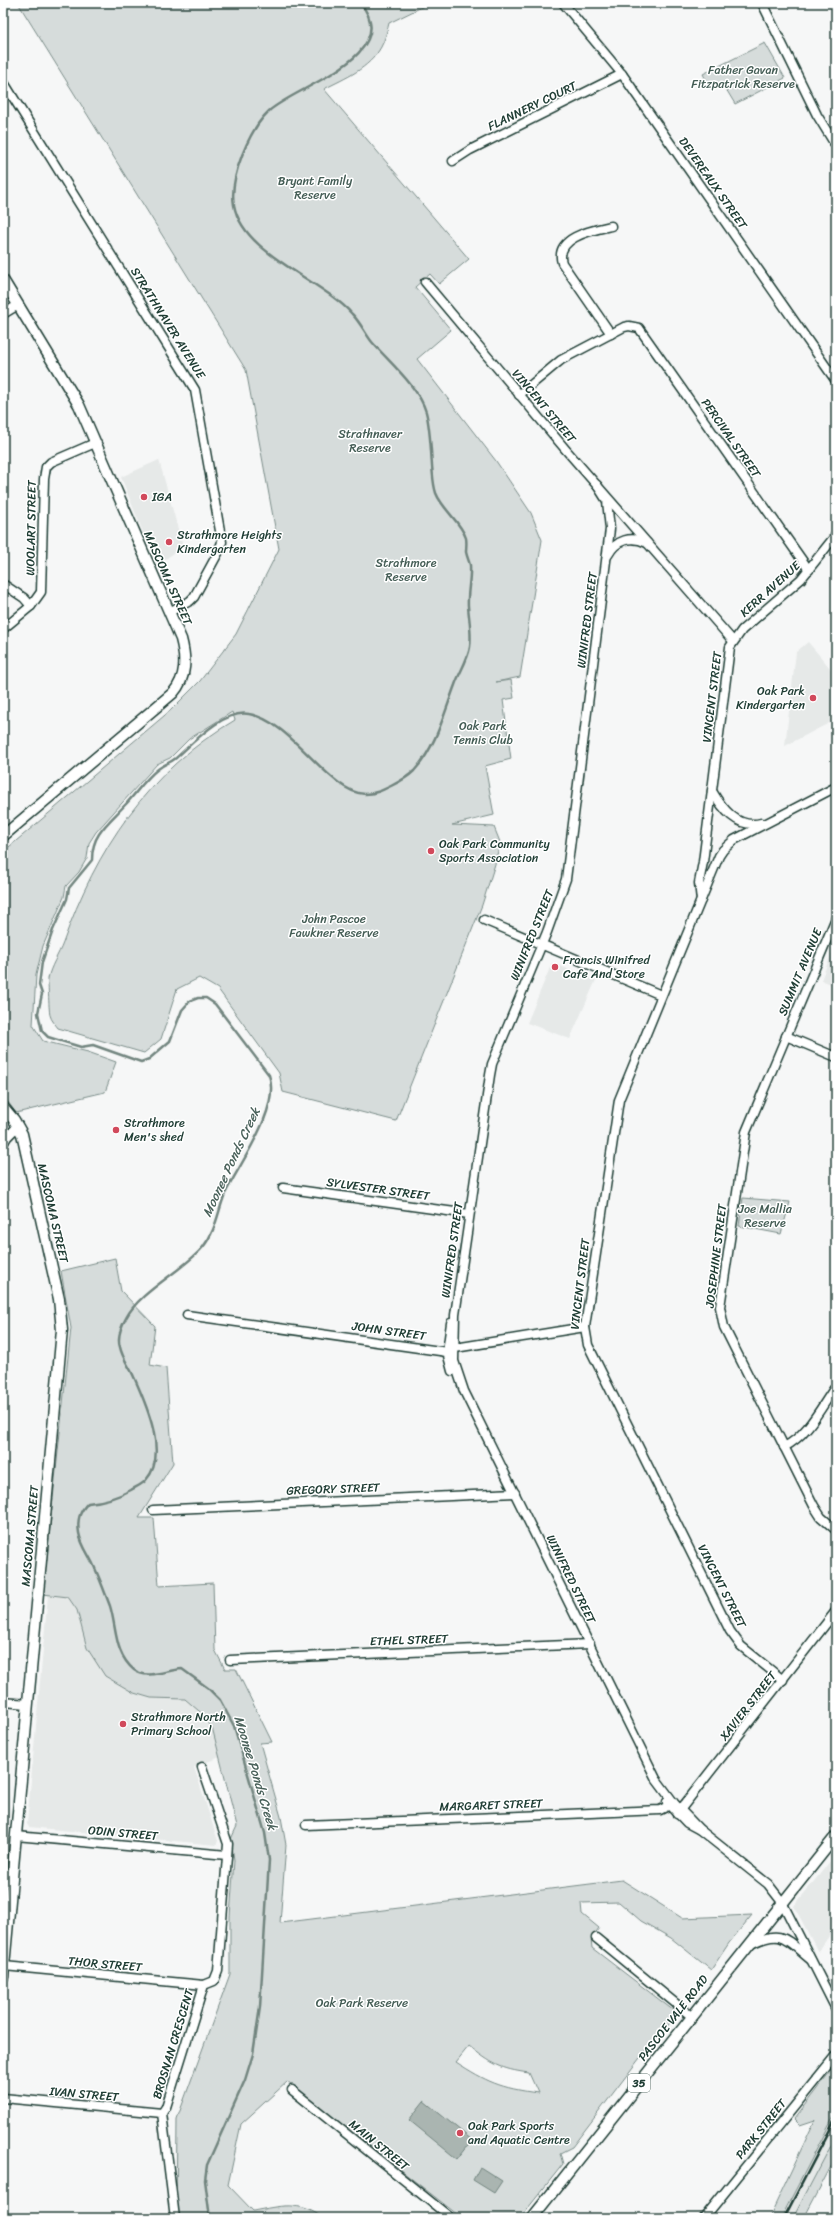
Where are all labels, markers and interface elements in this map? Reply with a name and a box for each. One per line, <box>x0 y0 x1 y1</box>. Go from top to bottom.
park label: Father Gavan Fitzpatrick Reserve <box>691 59 795 95</box>
street label: FLANNERY COURT <box>484 74 581 137</box>
street label: DEVEREAUX STREET <box>673 132 754 234</box>
park label: Bryant Family Reserve <box>278 170 353 206</box>
street label: STRATHNAVER AVENUE <box>125 263 212 385</box>
street label: VINCENT STREET <box>506 364 583 449</box>
street label: PERCIVAL STREET <box>695 394 767 483</box>
park label: Strathnaver Reserve <box>338 423 403 459</box>
street label: WOOLART STREET <box>19 479 43 576</box>
place label: IGA <box>151 486 172 508</box>
marker: IGA <box>139 492 149 502</box>
place label: Strathmore Heights Kindergarten <box>177 524 282 560</box>
street label: MASCOMA STREET <box>137 527 199 629</box>
marker: Strathmore Heights Kindergarten <box>164 537 174 547</box>
park label: Strathmore Reserve <box>376 552 437 588</box>
street label: KERR AVENUE <box>734 554 807 623</box>
street label: WINIFRED STREET <box>570 570 604 669</box>
street label: VINCENT STREET <box>695 649 729 744</box>
place label: Oak Park Kindergarten <box>736 680 806 716</box>
marker: Oak Park Kindergarten <box>808 693 818 703</box>
park label: Oak Park Tennis Club <box>453 715 513 751</box>
place label: Oak Park Community Sports Association <box>439 833 550 869</box>
marker: Oak Park Community Sports Association <box>426 846 436 856</box>
street label: WINIFRED STREET <box>504 885 561 984</box>
park label: John Pascoe Fawkner Reserve <box>289 908 379 944</box>
street label: SUMMIT AVENUE <box>772 923 829 1019</box>
place label: Francis Winifred Cafe And Store <box>563 949 651 985</box>
marker: Francis Winifred Cafe And Store <box>550 962 560 972</box>
water label: Moonee Ponds Creek <box>196 1102 267 1221</box>
place label: Strathmore Men's shed <box>124 1112 185 1148</box>
marker: Strathmore Men's shed <box>111 1125 121 1135</box>
street label: MASCOMA STREET <box>31 1161 75 1265</box>
street label: SYLVESTER STREET <box>325 1171 431 1207</box>
park label: Joe Mallia Reserve <box>737 1198 793 1234</box>
street label: WINIFRED STREET <box>434 1200 470 1299</box>
street label: JOSEPHINE STREET <box>699 1202 733 1310</box>
street label: VINCENT STREET <box>563 1236 597 1331</box>
street label: JOHN STREET <box>350 1315 429 1347</box>
street label: GREGORY STREET <box>286 1476 381 1502</box>
street label: MASCOMA STREET <box>15 1484 45 1587</box>
street label: WINIFRED STREET <box>540 1531 603 1628</box>
street label: VINCENT STREET <box>691 1540 753 1633</box>
street label: ETHEL STREET <box>370 1628 450 1652</box>
street label: XAVIER STREET <box>713 1665 783 1746</box>
place label: Strathmore North Primary School <box>131 1706 226 1742</box>
water label: Moonee Ponds Creek <box>228 1713 285 1834</box>
marker: Strathmore North Primary School <box>118 1719 128 1729</box>
street label: MARGARET STREET <box>439 1792 544 1818</box>
street label: ODIN STREET <box>87 1819 160 1847</box>
street label: THOR STREET <box>67 1950 144 1978</box>
street label: PASCOE VALE ROAD <box>632 1969 714 2066</box>
street label: BROSNAN CRESCENT <box>146 1986 200 2102</box>
park label: Oak Park Reserve <box>316 1992 408 2014</box>
road number: 35 <box>628 2074 650 2092</box>
street label: IVAN STREET <box>48 2080 120 2108</box>
street label: PARK STREET <box>730 2093 793 2164</box>
street label: MAIN STREET <box>344 2114 415 2177</box>
place label: Oak Park Sports and Aquatic Centre <box>468 2115 570 2151</box>
marker: Oak Park Sports and Aquatic Centre <box>455 2128 465 2138</box>

